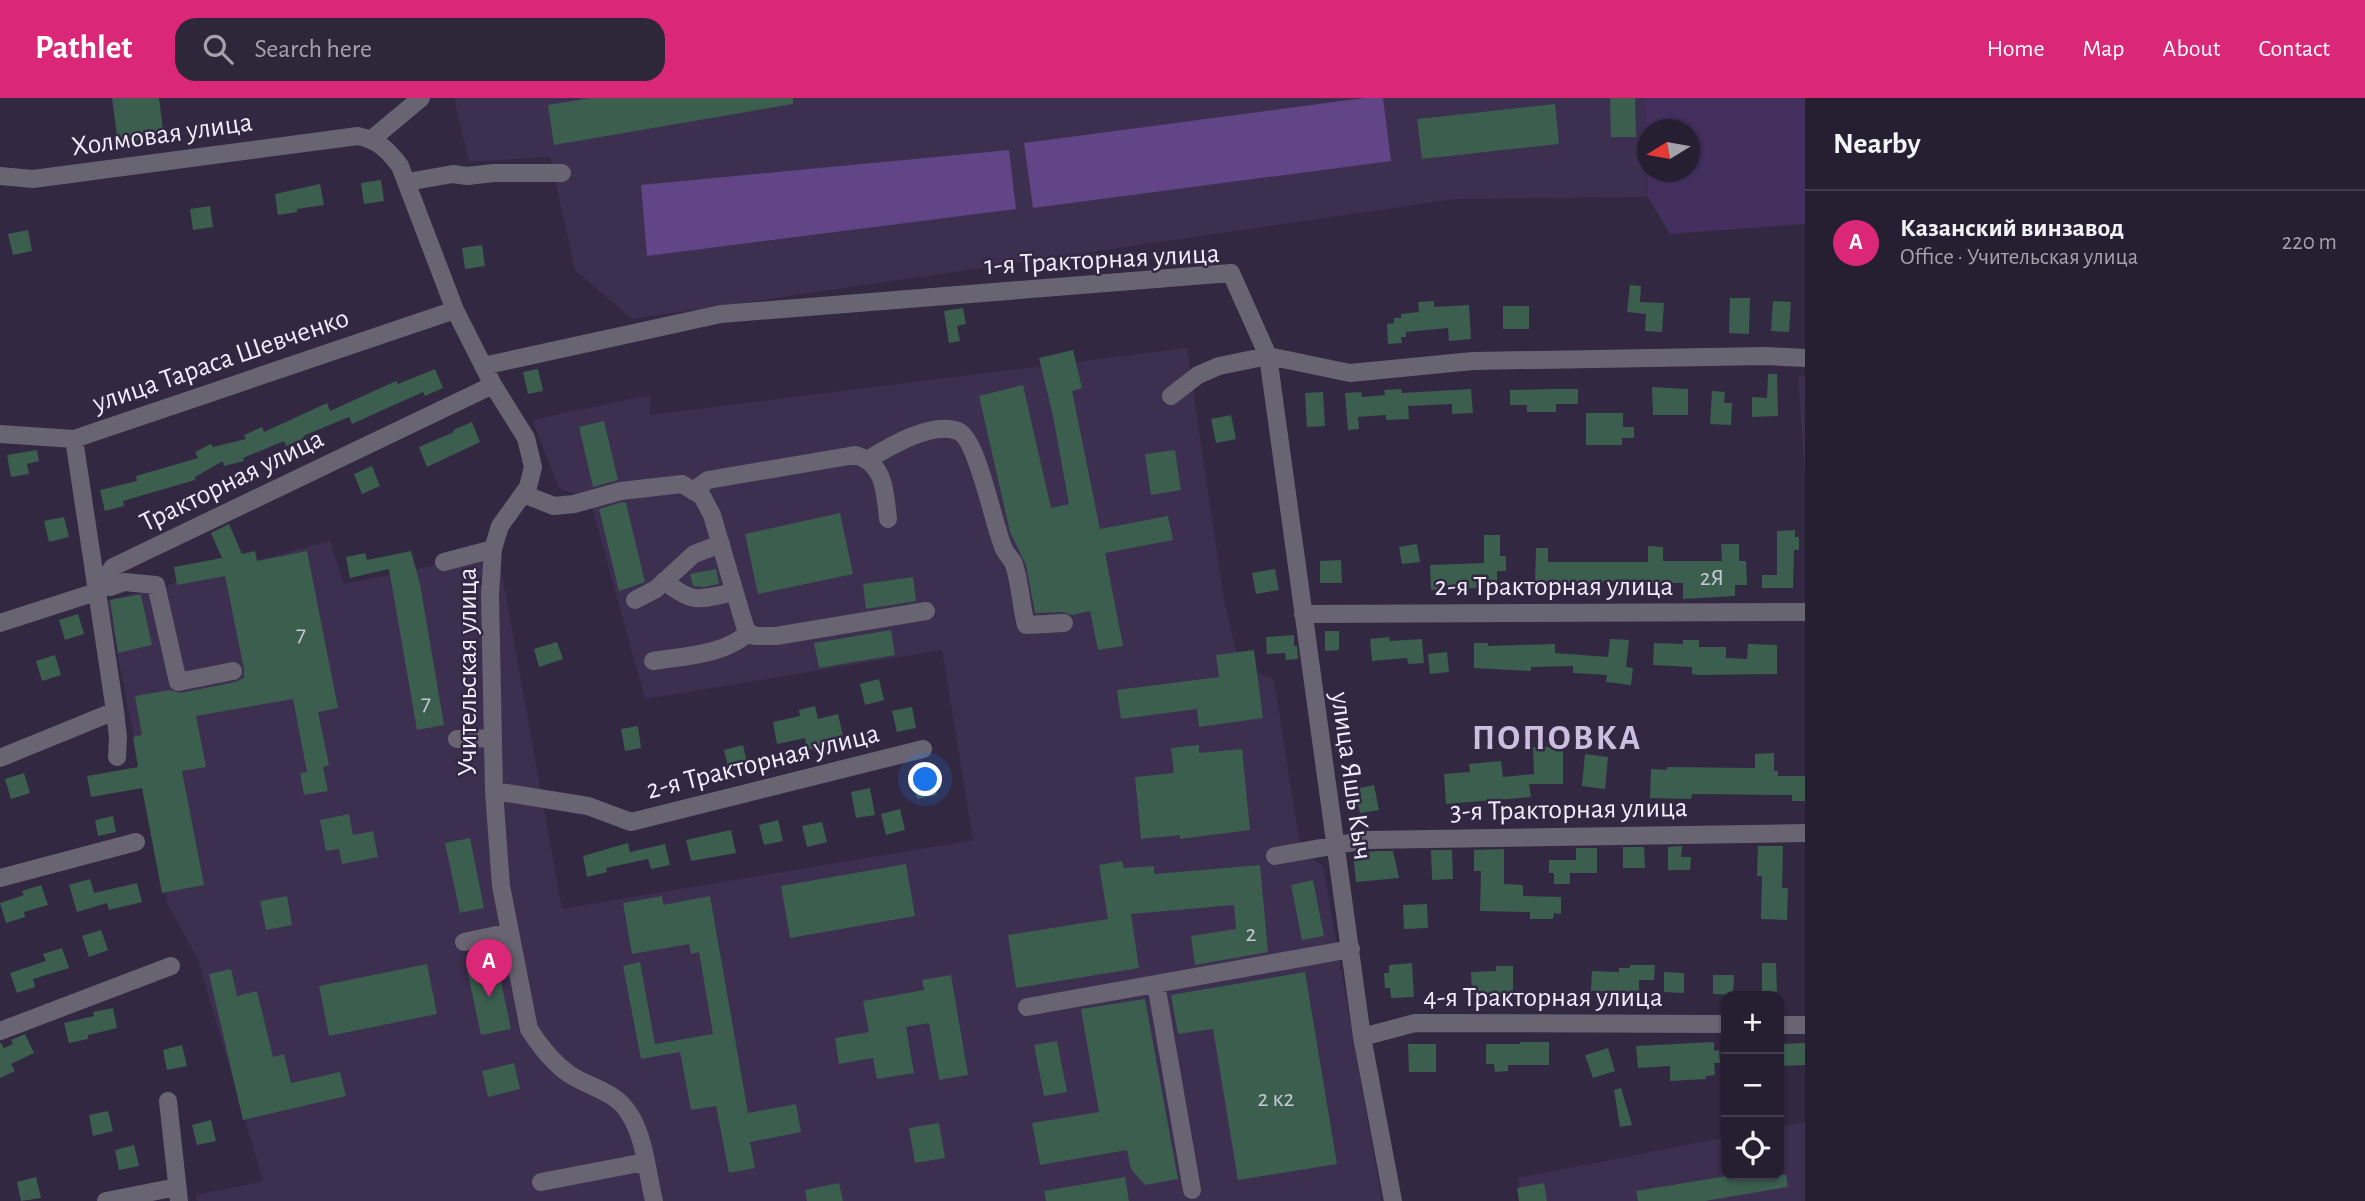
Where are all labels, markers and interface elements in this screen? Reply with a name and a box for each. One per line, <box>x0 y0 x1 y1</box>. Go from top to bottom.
search box <box>175 18 665 81</box>
icon: search <box>199 30 237 68</box>
text: Pathlet <box>35 32 133 65</box>
text: Search here <box>255 36 372 62</box>
text: Home <box>1987 37 2045 61</box>
text: Map <box>2083 37 2125 61</box>
text: About <box>2163 37 2220 61</box>
text: Contact <box>2258 37 2330 61</box>
street label: Холмовая улица <box>70 108 254 162</box>
north arrow <box>1637 119 1700 182</box>
text: Nearby <box>1833 129 1921 159</box>
text: Казанский винзавод <box>1900 215 2124 241</box>
text: A <box>1849 231 1863 254</box>
text: 220 m <box>2282 231 2337 254</box>
street label: 1-я Тракторная улица <box>984 240 1221 280</box>
text: Office · Учительская улица <box>1900 246 2138 269</box>
street label: улица Тараса Шевченко <box>88 304 353 418</box>
street label: Тракторная улица <box>136 424 328 537</box>
house number: 2Я <box>1700 566 1724 590</box>
street label: Учительская улица <box>454 567 482 777</box>
street label: 2-я Тракторная улица <box>1435 573 1674 601</box>
house number: 7 <box>296 622 306 646</box>
street label: улица Яшь Кыч <box>1325 689 1377 862</box>
house number: 7 <box>421 691 431 715</box>
street label: 2-я Тракторная улица <box>644 719 882 804</box>
district label: ПОПОВКА <box>1472 721 1642 756</box>
your location <box>908 762 942 796</box>
street label: 3-я Тракторная улица <box>1450 794 1688 826</box>
house number: 2 <box>1246 922 1257 946</box>
pin: A <box>466 939 512 997</box>
street label: 4-я Тракторная улица <box>1423 984 1663 1012</box>
map controls <box>1721 991 1784 1180</box>
button: + <box>1721 991 1784 1054</box>
button: − <box>1721 1054 1784 1117</box>
house number: 2 к2 <box>1258 1087 1294 1111</box>
button: locate <box>1721 1117 1784 1180</box>

